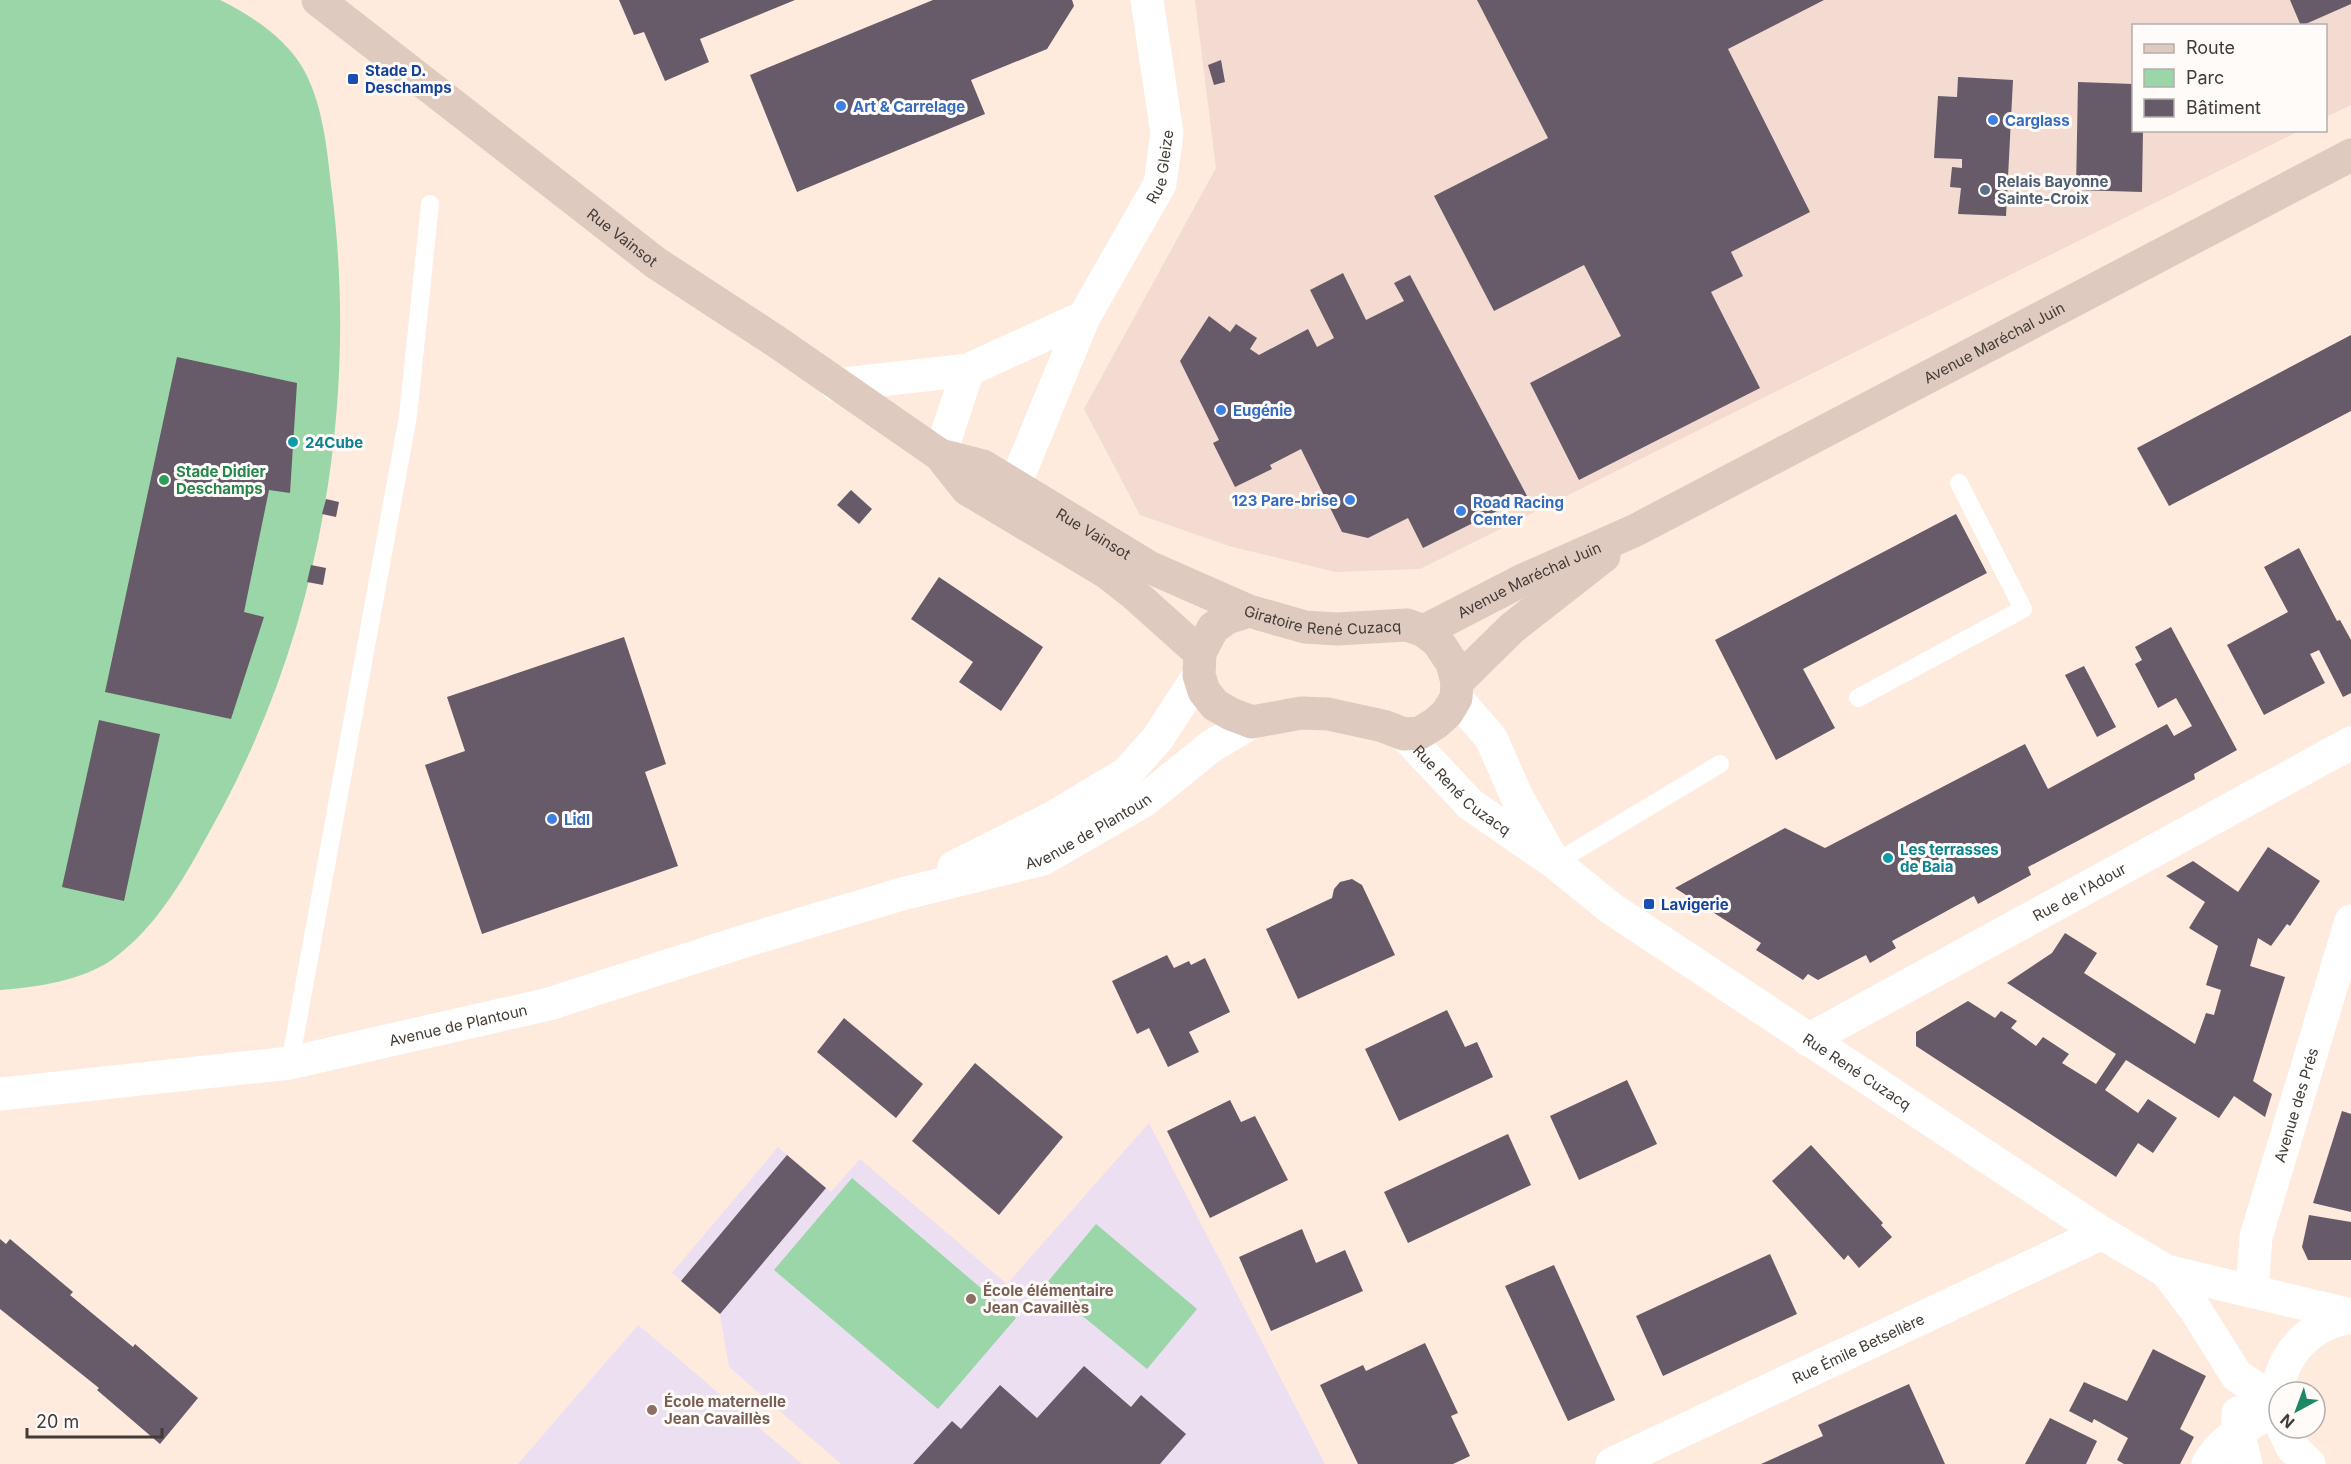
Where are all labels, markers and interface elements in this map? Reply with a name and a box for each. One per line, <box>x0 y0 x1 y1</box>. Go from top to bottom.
legend <box>2132 24 2327 132</box>
text: Route <box>2186 37 2235 58</box>
place label: Stade D. Deschamps <box>365 61 452 97</box>
text: Parc <box>2186 67 2224 88</box>
marker: Stade D. Deschamps <box>346 72 360 86</box>
place label: Art & Carrelage <box>853 97 965 116</box>
text: Bâtiment <box>2186 97 2261 118</box>
marker: Art & Carrelage <box>834 99 848 113</box>
place label: Carglass <box>2005 111 2070 130</box>
marker: Carglass <box>1986 113 2000 127</box>
street label: Rue Gleize <box>1141 128 1177 207</box>
place label: Relais Bayonne Sainte-Croix <box>1997 172 2108 208</box>
marker: Relais Bayonne Sainte-Croix <box>1978 183 1992 197</box>
street label: Rue Vainsot <box>584 204 662 270</box>
street label: Avenue Maréchal Juin <box>1920 297 2068 387</box>
place label: Eugénie <box>1233 401 1292 420</box>
marker: Eugénie <box>1214 403 1228 417</box>
place label: 24Cube <box>305 433 363 452</box>
marker: 24Cube <box>286 435 300 449</box>
place label: Stade Didier Deschamps <box>176 462 266 498</box>
marker: Stade Didier Deschamps <box>157 473 171 487</box>
place label: 123 Pare-brise <box>1232 491 1338 510</box>
marker: 123 Pare-brise <box>1343 493 1357 507</box>
place label: Road Racing Center <box>1473 493 1564 529</box>
street label: Rue Vainsot <box>1053 503 1135 563</box>
marker: Road Racing Center <box>1454 504 1468 518</box>
street label: Avenue Maréchal Juin <box>1454 537 1604 622</box>
street label: Giratoire René Cuzacq <box>1242 601 1402 639</box>
street label: Rue René Cuzacq <box>1409 741 1515 839</box>
street label: Avenue de Plantoun <box>1023 789 1155 873</box>
place label: Lidl <box>564 810 590 829</box>
marker: Lidl <box>545 812 559 826</box>
place label: Les terrasses de Baia <box>1900 840 1999 876</box>
marker: Les terrasses de Baia <box>1881 851 1895 865</box>
street label: Rue de l'Adour <box>2029 858 2129 925</box>
place label: Lavigerie <box>1661 895 1729 914</box>
marker: Lavigerie <box>1642 897 1656 911</box>
street label: Avenue de Plantoun <box>387 1000 529 1050</box>
street label: Rue René Cuzacq <box>1800 1029 1915 1114</box>
street label: Avenue des Prés <box>2270 1045 2322 1165</box>
place label: École élémentaire Jean Cavaillès <box>983 1281 1114 1317</box>
marker: École élémentaire Jean Cavaillès <box>964 1292 978 1306</box>
street label: Rue Émile Betsellère <box>1789 1309 1927 1387</box>
north arrow <box>2267 1380 2327 1440</box>
place label: École maternelle Jean Cavaillès <box>664 1392 786 1428</box>
scale bar <box>27 1401 162 1439</box>
marker: École maternelle Jean Cavaillès <box>645 1403 659 1417</box>
text: N <box>2276 1410 2298 1433</box>
text: 20 m <box>36 1411 79 1432</box>

